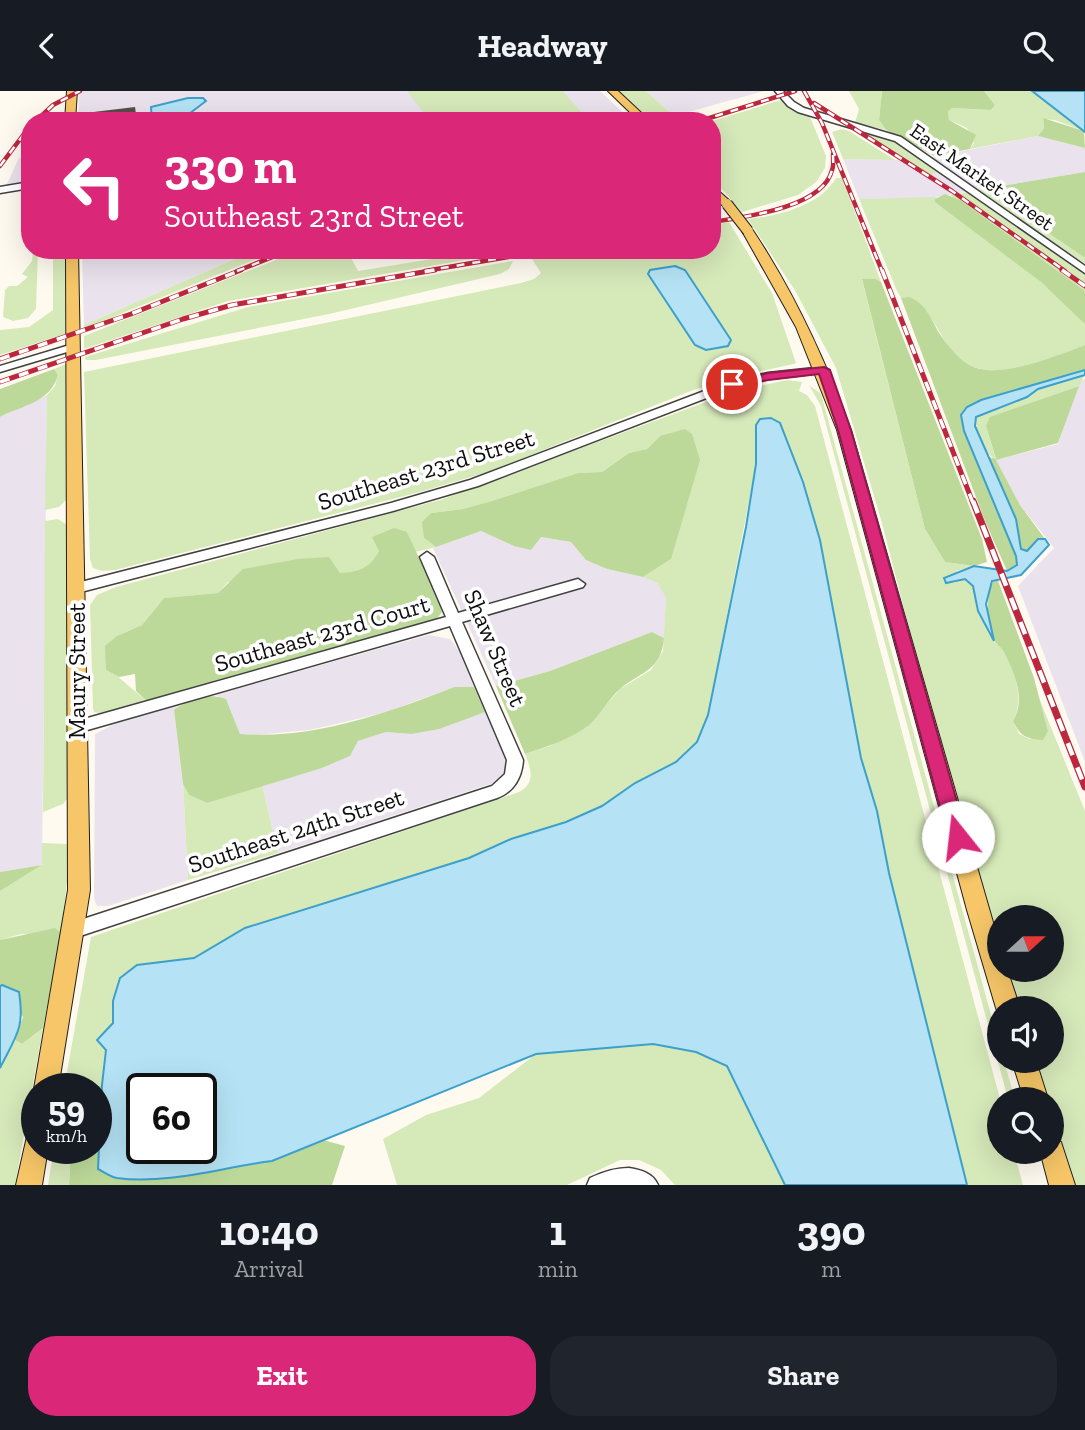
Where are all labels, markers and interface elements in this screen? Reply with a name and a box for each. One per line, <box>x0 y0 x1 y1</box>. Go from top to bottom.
icon: back <box>28 27 66 65</box>
text: Headway <box>477 27 608 65</box>
icon: search <box>1019 27 1057 65</box>
street label: East Market Street <box>906 118 1059 236</box>
text: 330 m <box>164 137 297 196</box>
icon: left <box>49 140 140 231</box>
text: Southeast 23rd Street <box>164 197 464 235</box>
pin <box>702 354 762 414</box>
icon: arrive <box>713 365 751 403</box>
street label: Southeast 23rd Street <box>314 423 538 516</box>
street label: Shaw Street <box>458 585 533 711</box>
street label: Southeast 23rd Court <box>211 589 433 678</box>
street label: Maury Street <box>62 603 91 739</box>
street label: Southeast 24th Street <box>184 782 407 879</box>
position arrow <box>921 800 995 874</box>
north arrow <box>987 905 1064 982</box>
map controls <box>987 905 1064 1164</box>
button: sound <box>987 996 1064 1073</box>
speed limit sign: 60 <box>126 1073 217 1164</box>
button: search <box>987 1087 1064 1164</box>
text: 59 <box>48 1088 85 1130</box>
text: km/h <box>46 1125 87 1147</box>
text: 10:40 <box>219 1205 319 1256</box>
text: 1 <box>549 1205 566 1256</box>
text: 390 <box>797 1205 866 1256</box>
text: Arrival <box>234 1255 304 1283</box>
text: min <box>538 1255 578 1283</box>
text: m <box>821 1255 841 1283</box>
button: Exit <box>28 1336 536 1416</box>
button: Share <box>550 1336 1057 1416</box>

